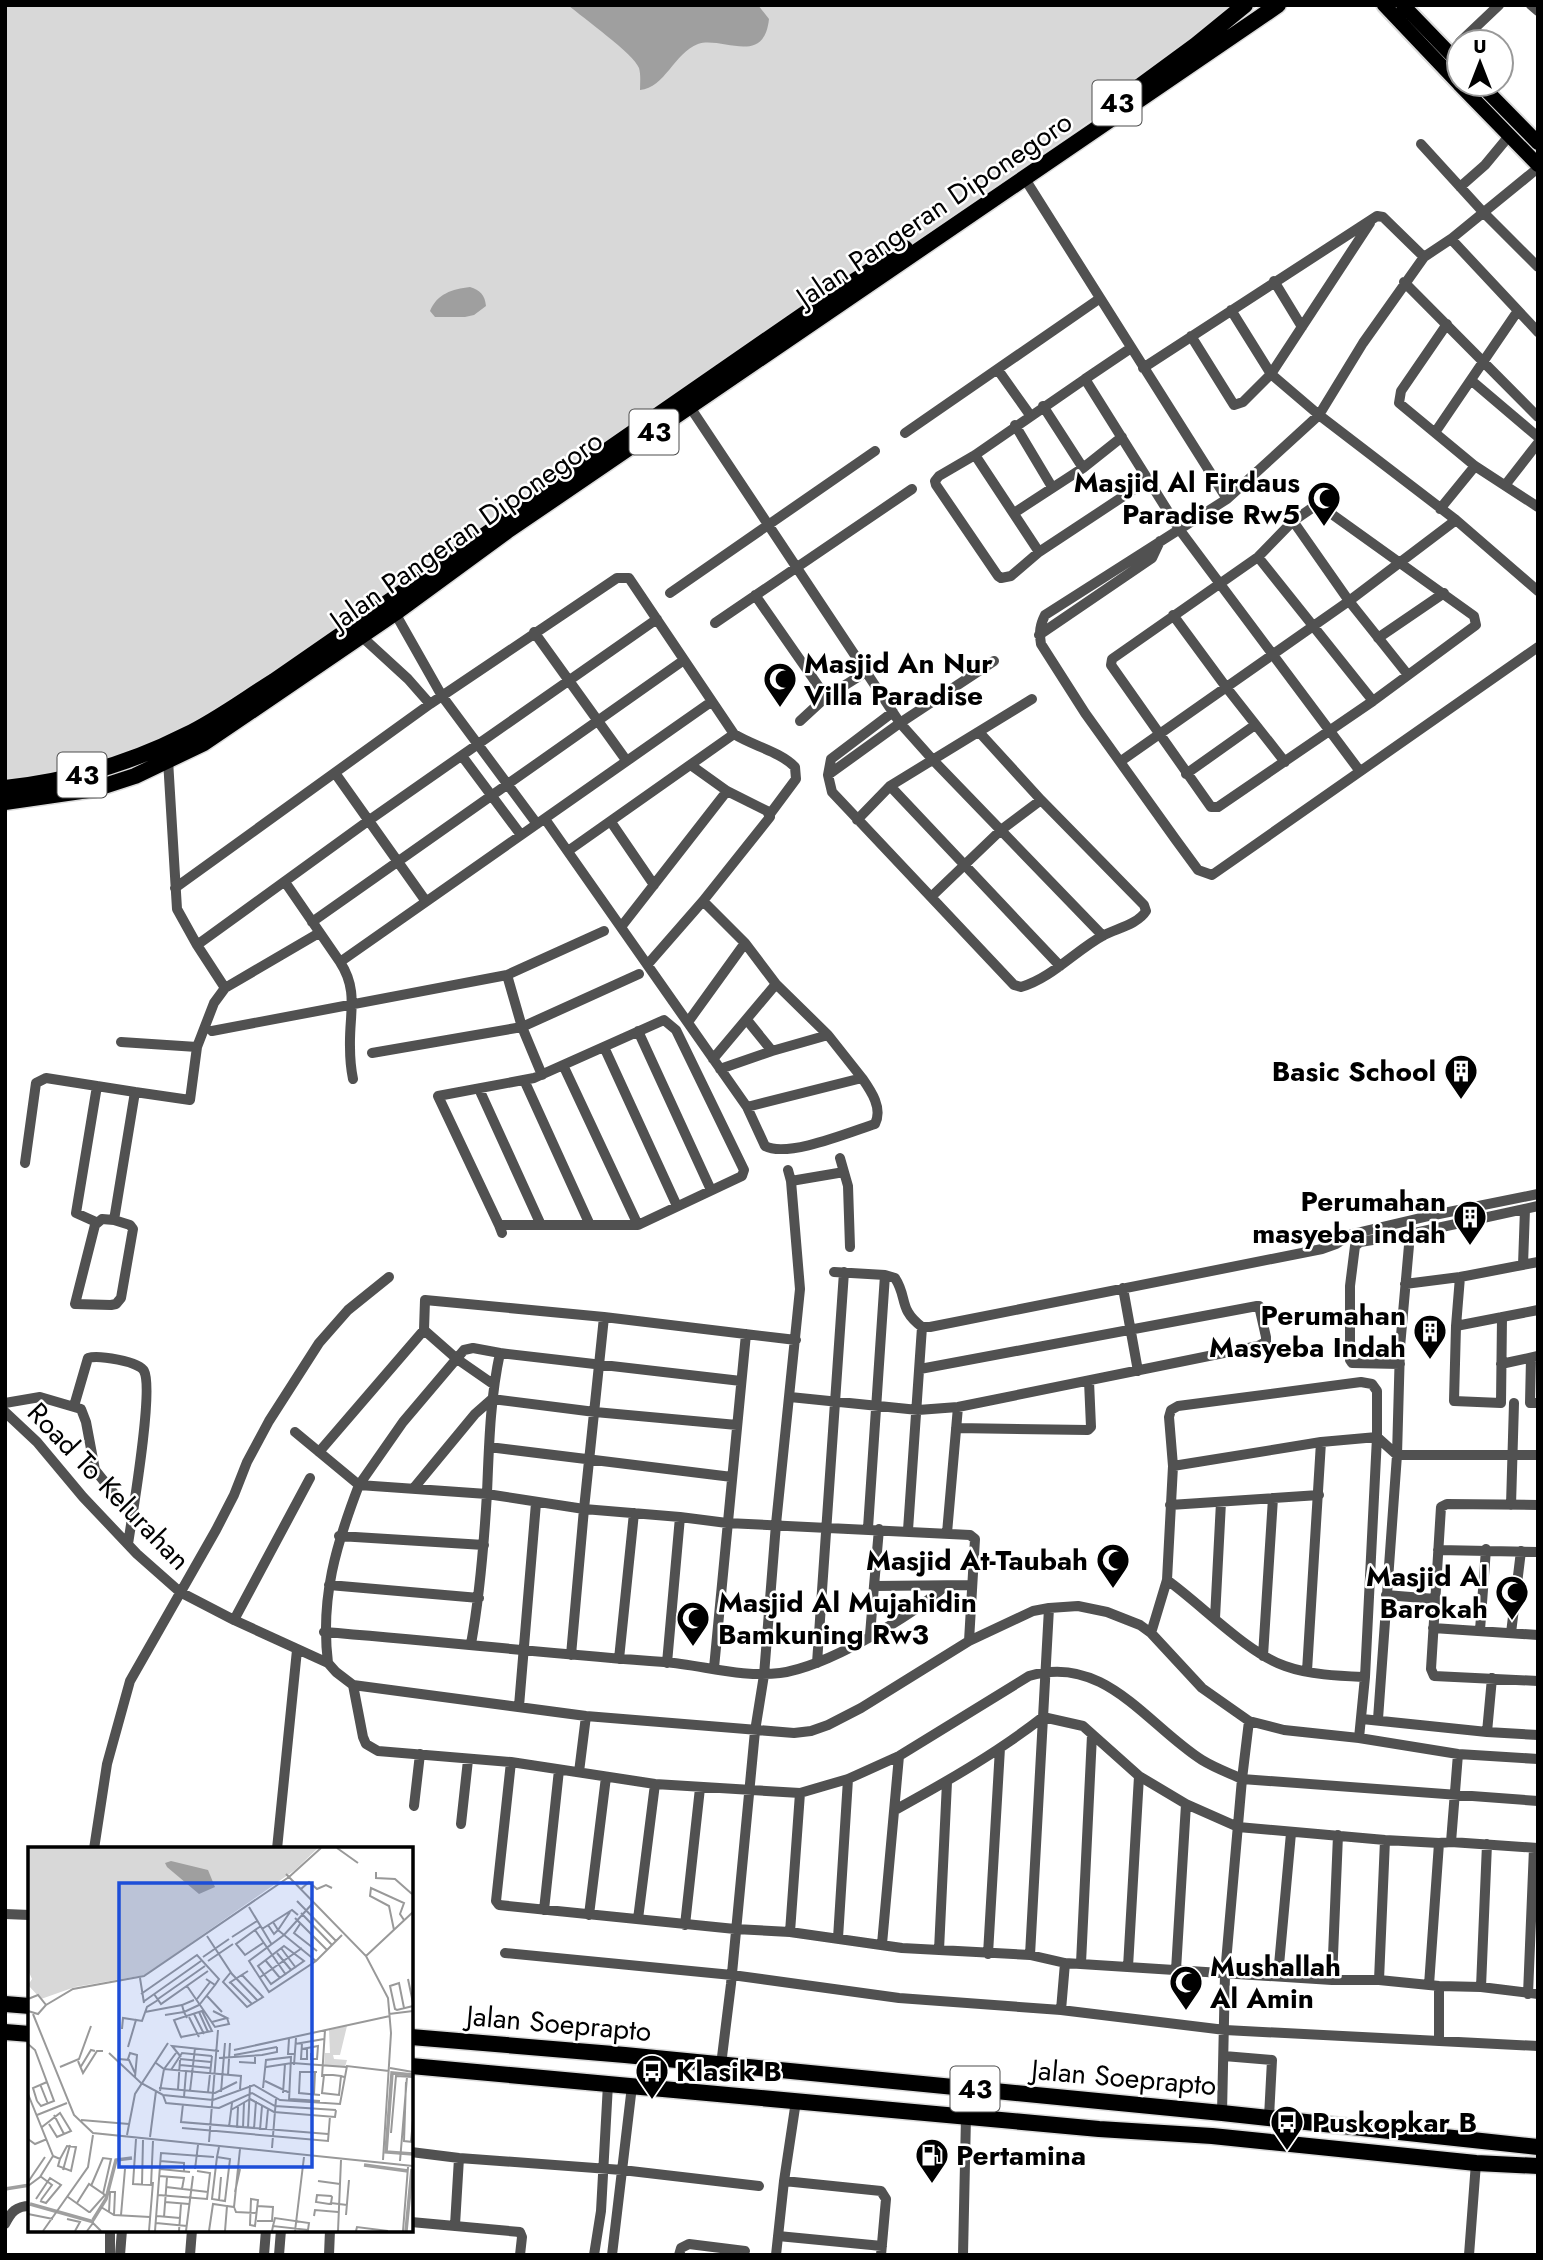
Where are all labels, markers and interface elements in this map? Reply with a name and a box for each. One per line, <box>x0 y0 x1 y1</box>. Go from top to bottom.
north arrow <box>1445 28 1515 98</box>
text: U <box>1473 33 1487 60</box>
road number: 43 <box>1092 80 1142 125</box>
street label: Jalan Pangeran Diponegoro <box>785 102 1080 319</box>
road number: 43 <box>630 410 678 454</box>
street label: Jalan Pangeran Diponegoro <box>318 420 611 643</box>
place label: Masjid Al Firdaus Paradise Rw5 <box>1074 462 1300 535</box>
mosque icon: Masjid Al Firdaus Paradise Rw5 <box>1305 479 1343 528</box>
place label: Masjid An Nur Villa Paradise <box>803 643 993 716</box>
mosque icon: Masjid An Nur Villa Paradise <box>761 660 799 709</box>
road number: 43 <box>57 752 106 797</box>
place label: Basic School <box>1272 1051 1436 1092</box>
building icon: Basic School <box>1442 1052 1480 1101</box>
place label: Perumahan masyeba indah <box>1252 1181 1446 1254</box>
building icon: Perumahan masyeba indah <box>1451 1198 1489 1247</box>
place label: Perumahan Masyeba Indah <box>1209 1295 1406 1368</box>
building icon: Perumahan Masyeba Indah <box>1411 1312 1449 1361</box>
street label: Road To Kelurahan <box>18 1393 200 1579</box>
place label: Masjid At-Taubah <box>866 1540 1088 1581</box>
mosque icon: Masjid At-Taubah <box>1094 1541 1132 1590</box>
place label: Masjid Al Barokah <box>1366 1556 1488 1629</box>
mosque icon: Masjid Al Barokah <box>1493 1573 1531 1622</box>
place label: Masjid Al Mujahidin Bamkuning Rw3 <box>718 1582 977 1655</box>
mosque icon: Masjid Al Mujahidin Bamkuning Rw3 <box>674 1599 712 1648</box>
inset map <box>28 1847 413 2232</box>
place label: Mushallah Al Amin <box>1209 1946 1341 2019</box>
mosque icon: Mushallah Al Amin <box>1167 1963 1205 2012</box>
street label: Jalan Soeprapto <box>461 1995 653 2052</box>
street label: Jalan Soeprapto <box>1026 2049 1218 2106</box>
place label: Klasik B <box>676 2051 782 2092</box>
bus stop icon: Klasik B <box>633 2052 671 2101</box>
road number: 43 <box>950 2066 1000 2112</box>
place label: Puskopkar B <box>1312 2102 1477 2143</box>
bus stop icon: Puskopkar B <box>1268 2103 1306 2152</box>
place label: Pertamina <box>956 2135 1086 2176</box>
fuel station icon: Pertamina <box>913 2136 951 2185</box>

